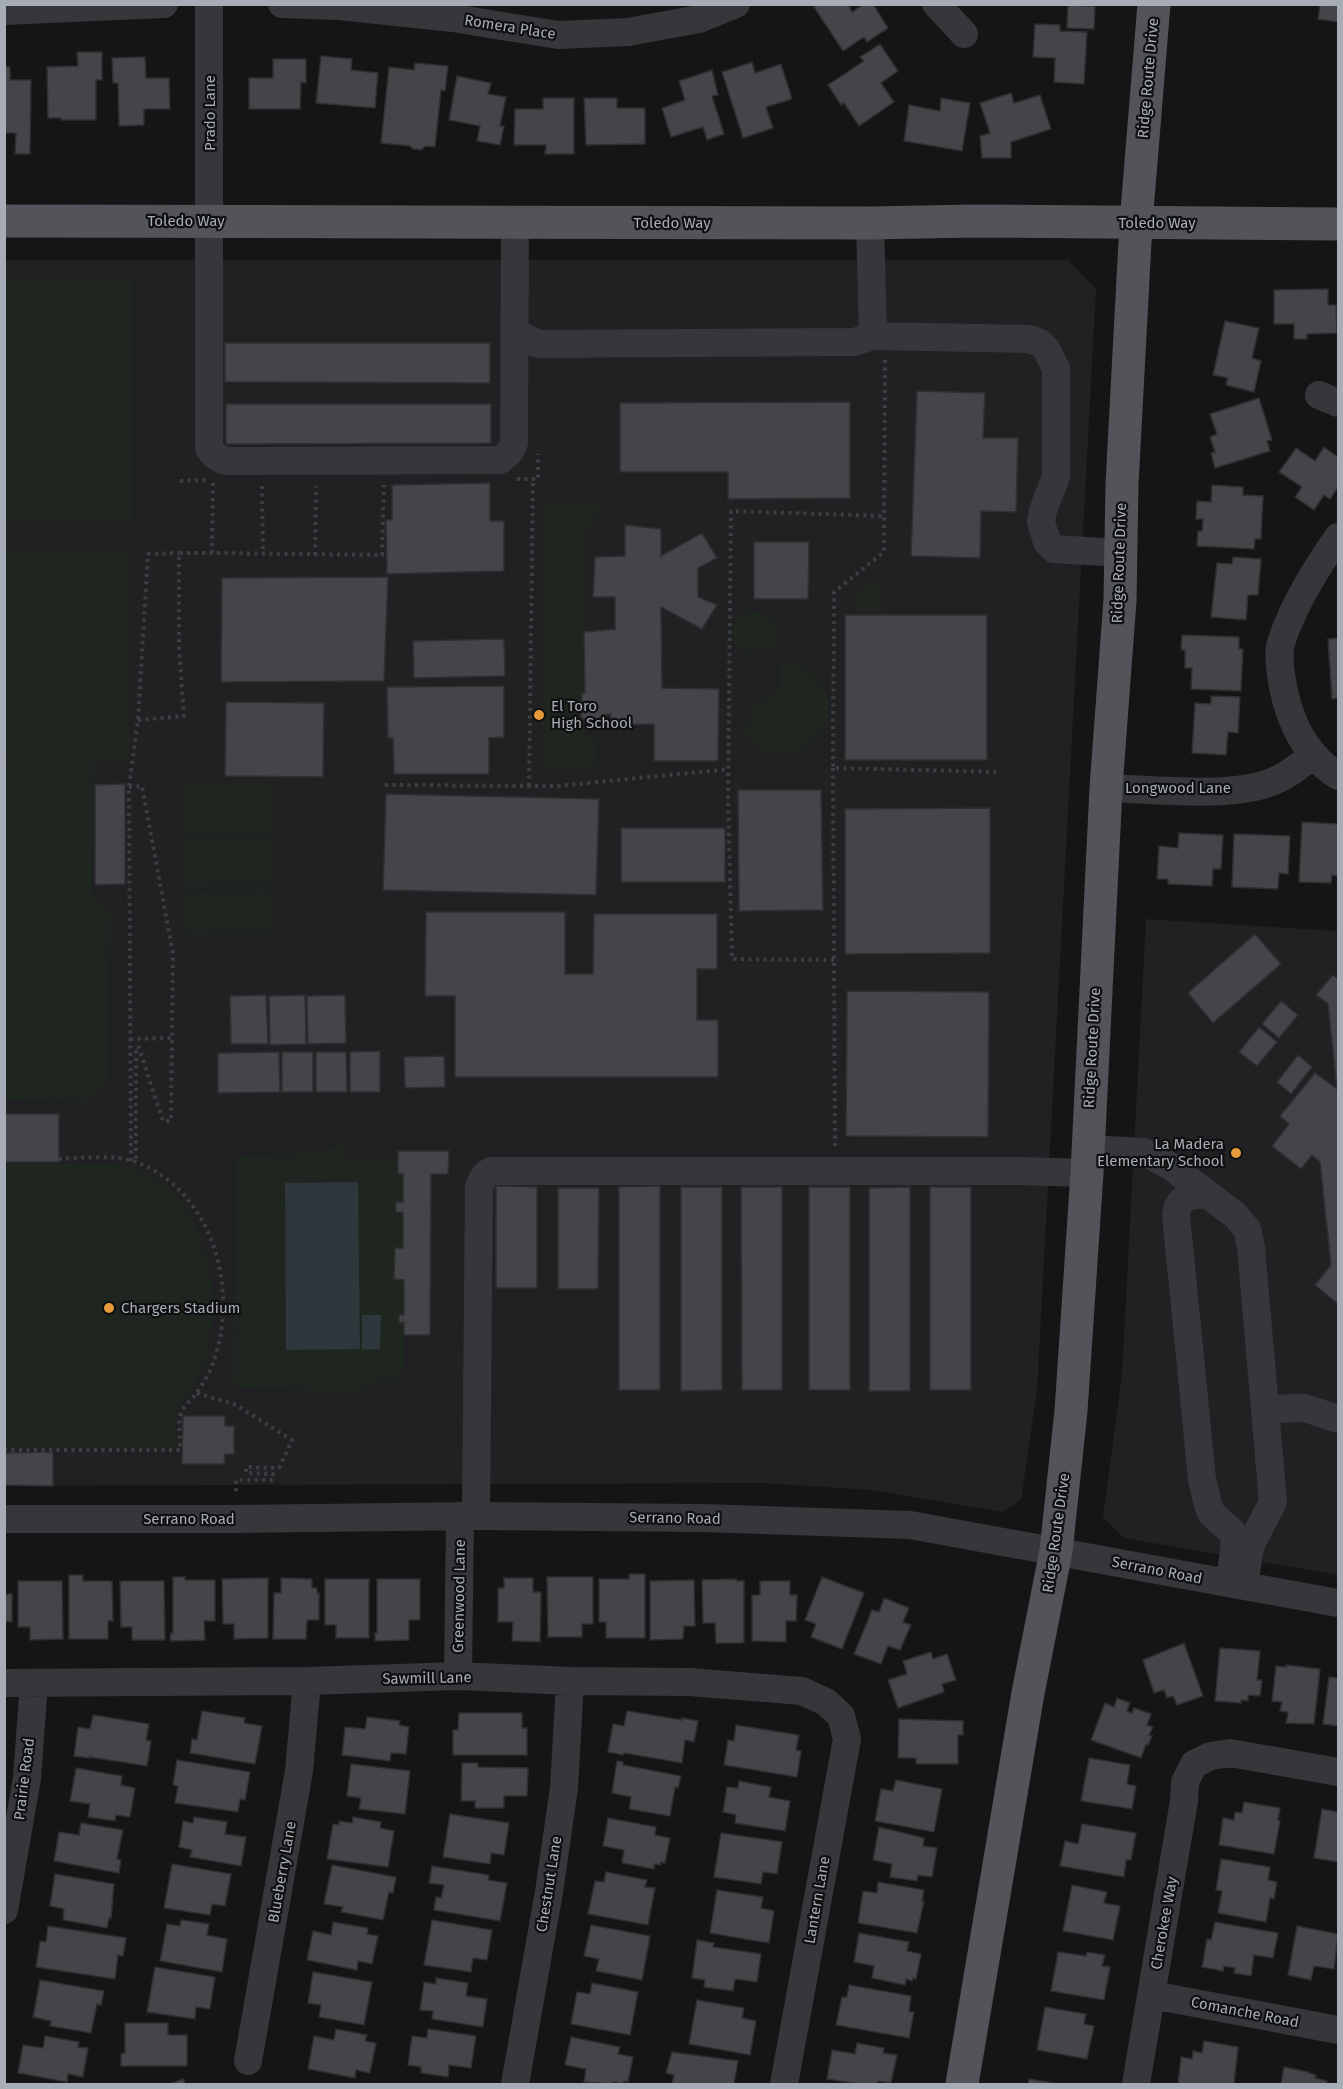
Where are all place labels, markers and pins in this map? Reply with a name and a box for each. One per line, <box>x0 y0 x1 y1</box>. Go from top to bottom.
place label: El Toro High School <box>551 697 633 732</box>
marker: El Toro High School <box>532 708 546 722</box>
place label: La Madera Elementary School <box>1097 1135 1225 1170</box>
marker: La Madera Elementary School <box>1229 1146 1243 1160</box>
place label: Chargers Stadium <box>121 1299 240 1317</box>
marker: Chargers Stadium <box>102 1301 116 1315</box>

